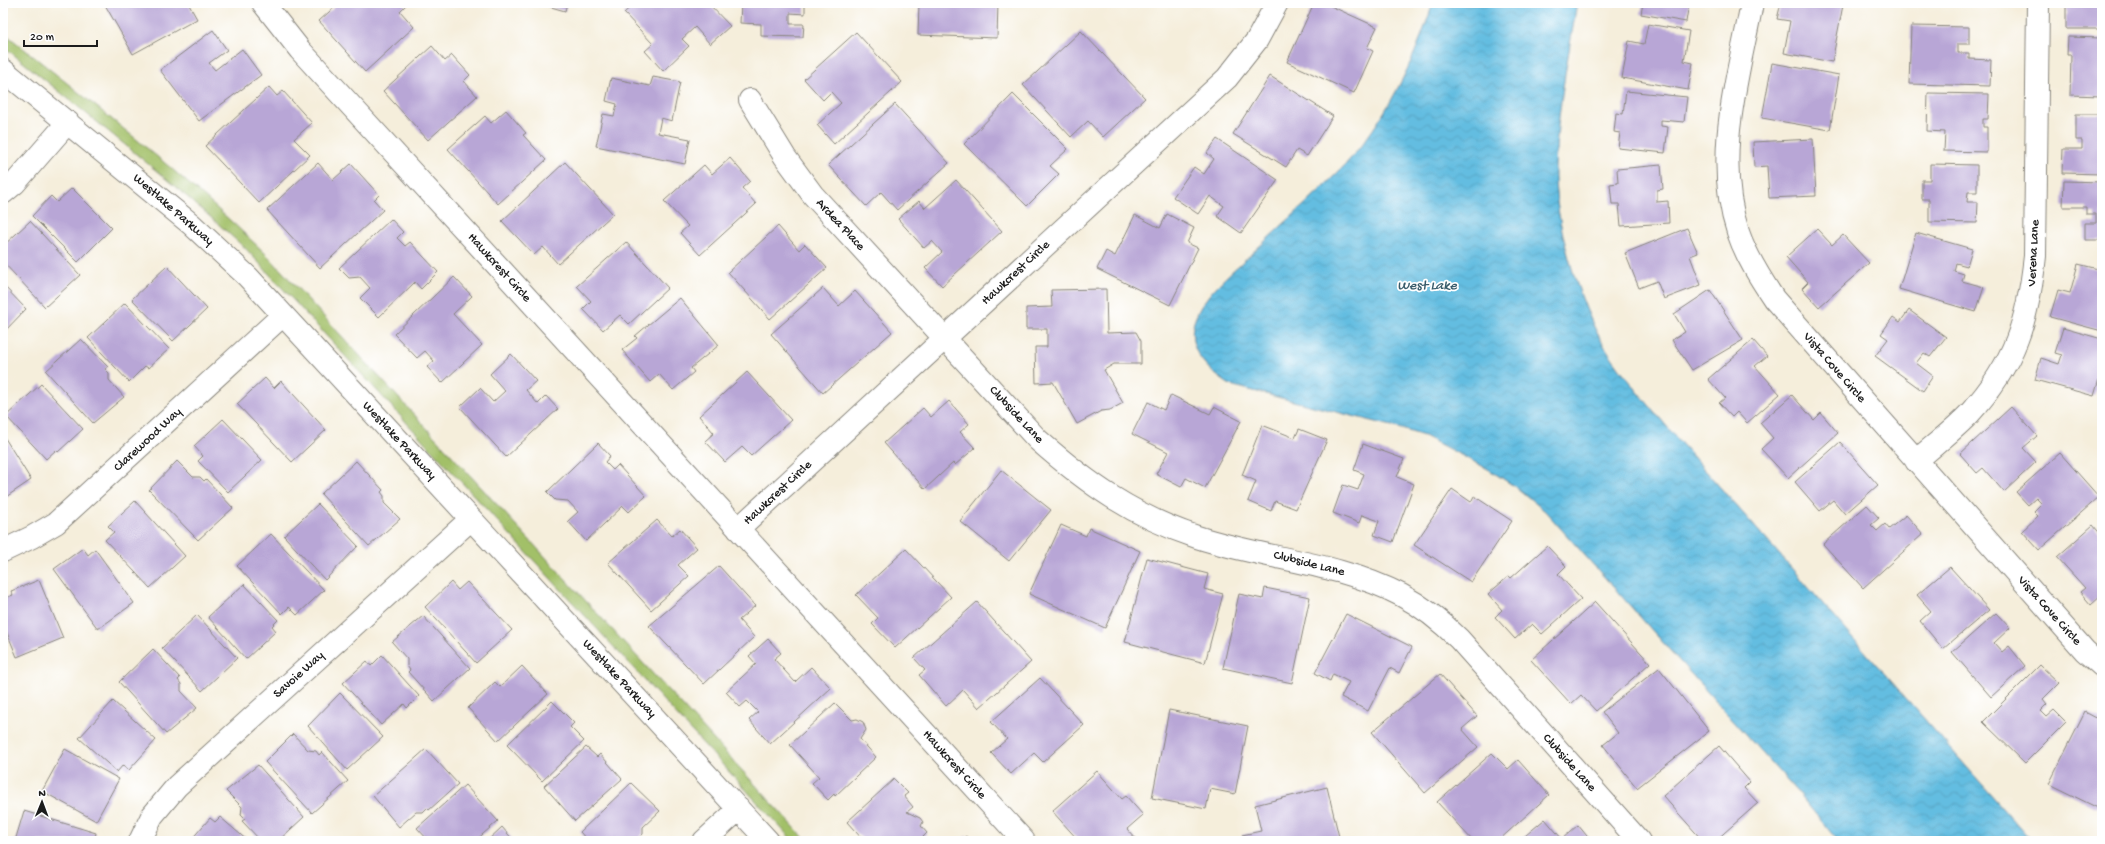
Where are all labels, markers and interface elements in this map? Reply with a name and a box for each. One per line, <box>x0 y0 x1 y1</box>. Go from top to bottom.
scale bar <box>24 22 97 48</box>
text: 20 m <box>30 31 55 45</box>
street label: Westlake Parkway <box>130 171 217 250</box>
street label: Ardea Place <box>812 196 868 254</box>
street label: Verena Lane <box>2025 219 2043 288</box>
street label: Hawkcrest Circle <box>464 230 534 306</box>
street label: Hawkcrest Circle <box>979 237 1053 308</box>
water label: West Lake <box>1397 278 1458 295</box>
street label: Vista Cove Circle <box>1799 329 1869 406</box>
street label: Clubside Lane <box>986 383 1046 447</box>
street label: Westlake Parkway <box>359 399 440 484</box>
street label: Clarewood Way <box>111 404 186 475</box>
street label: Hawkcrest Circle <box>741 457 815 528</box>
street label: Clubside Lane <box>1272 548 1346 580</box>
street label: Vista Cove Circle <box>2013 572 2084 649</box>
street label: Westlake Parkway <box>579 637 660 722</box>
street label: Savoie Way <box>271 648 328 702</box>
street label: Hawkcrest Circle <box>919 727 989 803</box>
street label: Clubside Lane <box>1539 731 1599 795</box>
north arrow <box>22 782 62 822</box>
text: N <box>38 788 46 800</box>

